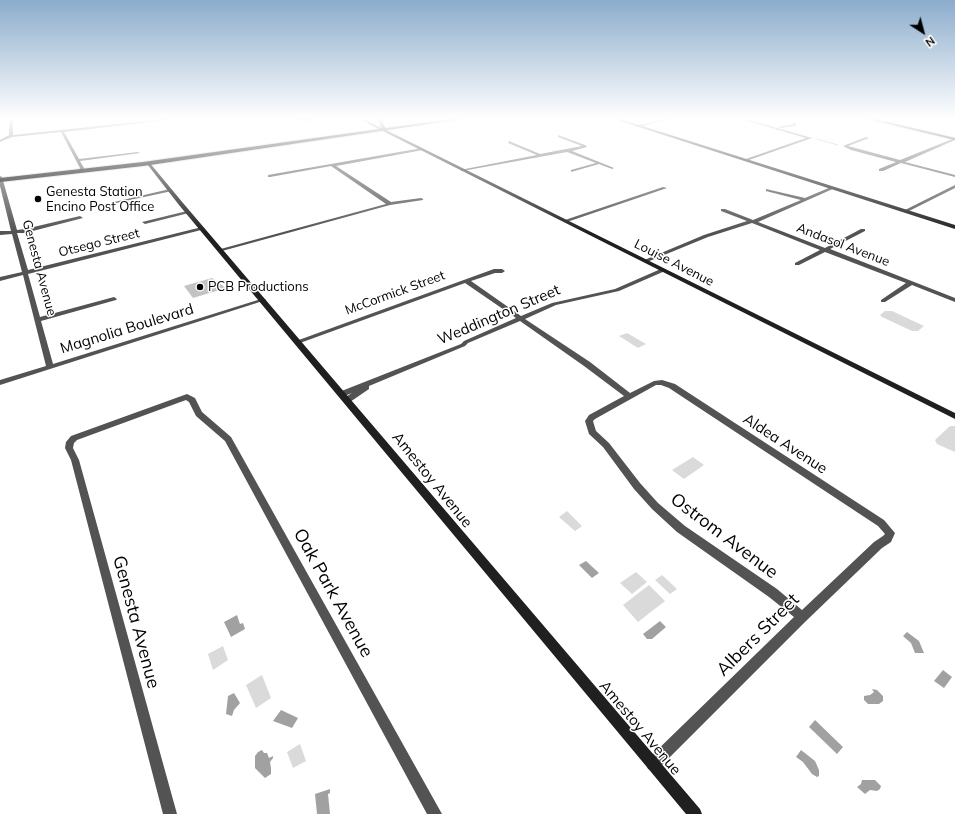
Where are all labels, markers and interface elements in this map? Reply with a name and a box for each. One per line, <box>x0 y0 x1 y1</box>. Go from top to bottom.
north arrow <box>903 12 943 52</box>
text: N <box>923 34 938 50</box>
place label: Genesta Station Encino Post Office <box>46 184 154 215</box>
marker: Genesta Station Encino Post Office <box>33 194 43 204</box>
street label: Genesta Avenue <box>19 218 59 318</box>
street label: Andasol Avenue <box>794 220 892 270</box>
street label: Otsego Street <box>57 225 141 261</box>
street label: Louise Avenue <box>632 236 716 290</box>
street label: McCormick Street <box>343 268 447 318</box>
place label: PCB Productions <box>208 279 309 295</box>
street label: Weddington Street <box>435 281 563 349</box>
marker: PCB Productions <box>195 282 205 292</box>
street label: Magnolia Boulevard <box>58 300 196 358</box>
street label: Aldea Avenue <box>739 410 831 478</box>
street label: Amestoy Avenue <box>388 429 476 531</box>
street label: Ostrom Avenue <box>666 489 782 583</box>
street label: Oak Park Avenue <box>289 525 377 661</box>
street label: Genesta Avenue <box>108 553 164 691</box>
street label: Albers Street <box>712 589 804 681</box>
street label: Amestoy Avenue <box>595 677 685 779</box>

